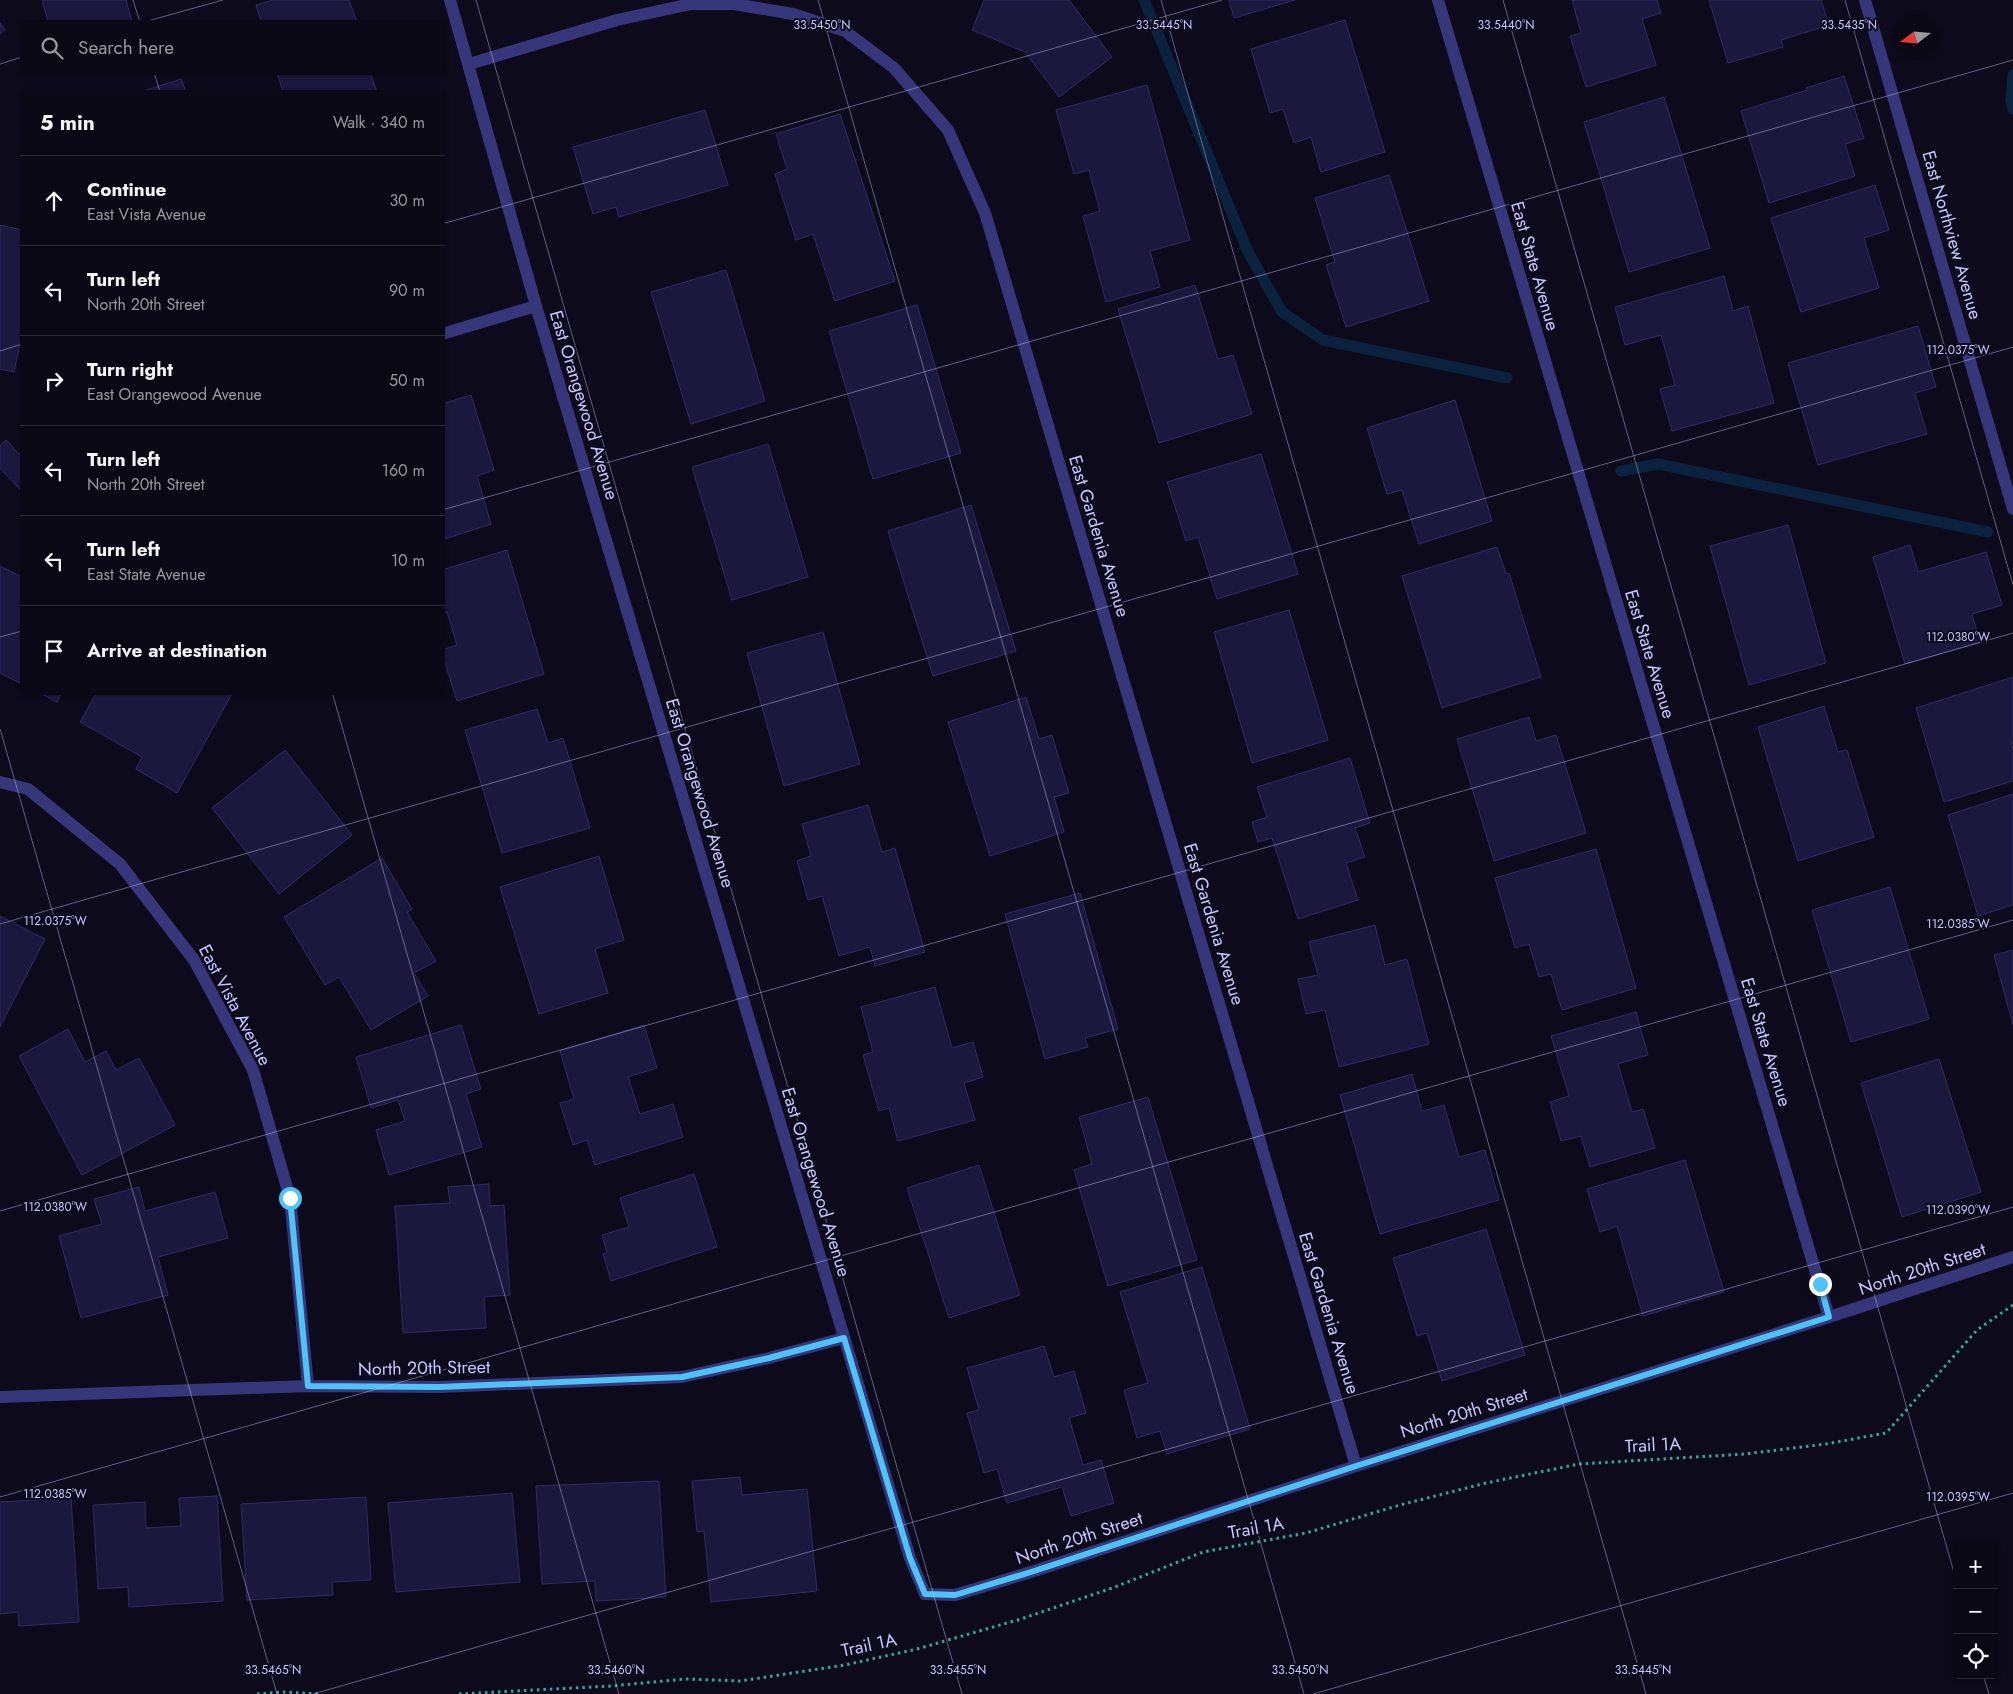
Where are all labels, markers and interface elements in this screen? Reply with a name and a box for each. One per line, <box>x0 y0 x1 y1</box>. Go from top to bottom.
north arrow <box>1893 15 1938 60</box>
text: 33.5450°N <box>794 16 850 34</box>
text: 33.5445°N <box>1136 16 1192 34</box>
text: 33.5440°N <box>1477 16 1535 34</box>
text: 33.5435°N <box>1821 16 1877 34</box>
search box <box>20 20 445 75</box>
icon: search <box>38 34 66 62</box>
text: Search here <box>78 34 174 61</box>
text: 5 min <box>40 108 95 138</box>
text: Walk · 340 m <box>333 111 425 134</box>
street label: East Northview Avenue <box>1915 148 1989 322</box>
text: Continue <box>87 176 166 203</box>
icon: ahead <box>40 187 68 215</box>
text: 30 m <box>389 189 425 212</box>
street label: East State Avenue <box>1504 198 1566 334</box>
text: East Vista Avenue <box>87 203 206 226</box>
text: Turn left <box>87 266 160 293</box>
icon: left <box>40 277 68 305</box>
text: 90 m <box>389 279 425 302</box>
text: North 20th Street <box>87 293 205 316</box>
street label: East Orangewood Avenue <box>543 307 625 503</box>
text: 112.0375°W <box>1926 341 1990 359</box>
text: Turn right <box>87 356 173 383</box>
icon: right <box>40 367 68 395</box>
text: 50 m <box>389 369 425 392</box>
text: East Orangewood Avenue <box>87 383 262 406</box>
text: Turn left <box>87 446 160 473</box>
street label: East Gardenia Avenue <box>1062 452 1136 620</box>
icon: left <box>40 457 68 485</box>
text: 160 m <box>382 459 425 482</box>
text: North 20th Street <box>87 473 205 496</box>
text: Turn left <box>87 536 160 563</box>
icon: left <box>40 547 68 575</box>
text: 10 m <box>391 549 425 572</box>
text: East State Avenue <box>87 563 206 586</box>
street label: East State Avenue <box>1618 586 1682 722</box>
text: 112.0380°W <box>1926 628 1990 646</box>
icon: arrive <box>40 637 68 665</box>
text: Arrive at destination <box>87 637 267 664</box>
street label: East Orangewood Avenue <box>659 695 741 891</box>
street label: East Gardenia Avenue <box>1177 840 1251 1008</box>
text: 112.0375°W <box>23 912 87 930</box>
text: 112.0385°W <box>1926 915 1990 933</box>
street label: East Vista Avenue <box>192 940 278 1070</box>
street label: East State Avenue <box>1734 974 1798 1110</box>
street label: East Orangewood Avenue <box>775 1084 857 1280</box>
route start <box>279 1187 302 1210</box>
text: 112.0380°W <box>23 1198 87 1216</box>
text: 112.0390°W <box>1926 1201 1990 1219</box>
street label: East Gardenia Avenue <box>1292 1229 1366 1397</box>
street label: North 20th Street <box>1855 1236 1990 1302</box>
route end <box>1809 1273 1832 1296</box>
street label: North 20th Street <box>358 1354 491 1382</box>
street label: North 20th Street <box>1397 1381 1532 1445</box>
street label: Trail 1A <box>1624 1431 1682 1459</box>
text: 112.0385°W <box>23 1485 87 1503</box>
text: 112.0395°W <box>1926 1488 1990 1506</box>
street label: North 20th Street <box>1012 1505 1147 1571</box>
street label: Trail 1A <box>1226 1510 1286 1546</box>
map controls <box>1953 1544 1998 1679</box>
button: + <box>1953 1544 1998 1589</box>
button: − <box>1953 1589 1998 1634</box>
street label: Trail 1A <box>839 1626 899 1664</box>
button: locate <box>1953 1634 1998 1679</box>
text: 33.5465°N <box>245 1661 301 1679</box>
text: 33.5460°N <box>587 1661 645 1679</box>
text: 33.5455°N <box>930 1661 986 1679</box>
text: 33.5450°N <box>1272 1661 1328 1679</box>
text: 33.5445°N <box>1615 1661 1671 1679</box>

